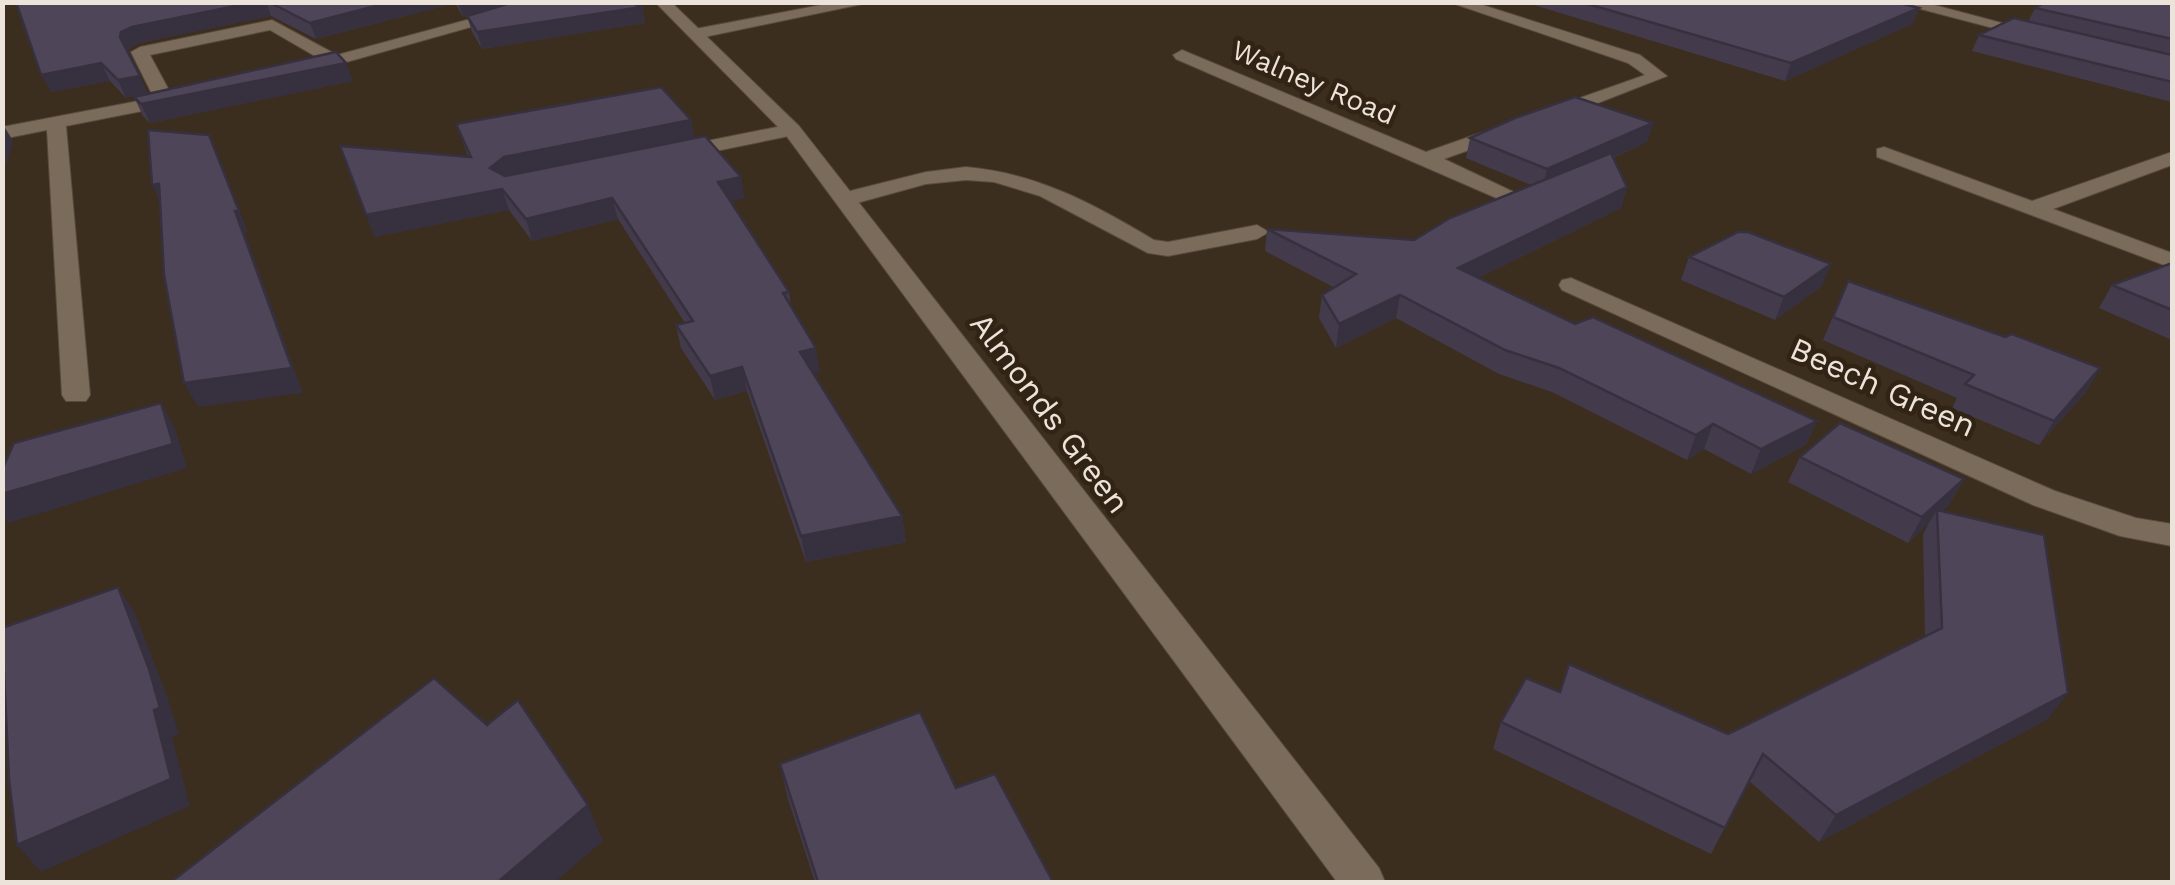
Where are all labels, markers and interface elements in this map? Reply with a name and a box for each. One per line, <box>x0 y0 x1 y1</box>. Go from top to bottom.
street label: Walney Road <box>1227 33 1401 132</box>
street label: Almonds Green <box>962 305 1138 521</box>
street label: Beech Green <box>1784 329 1982 445</box>

